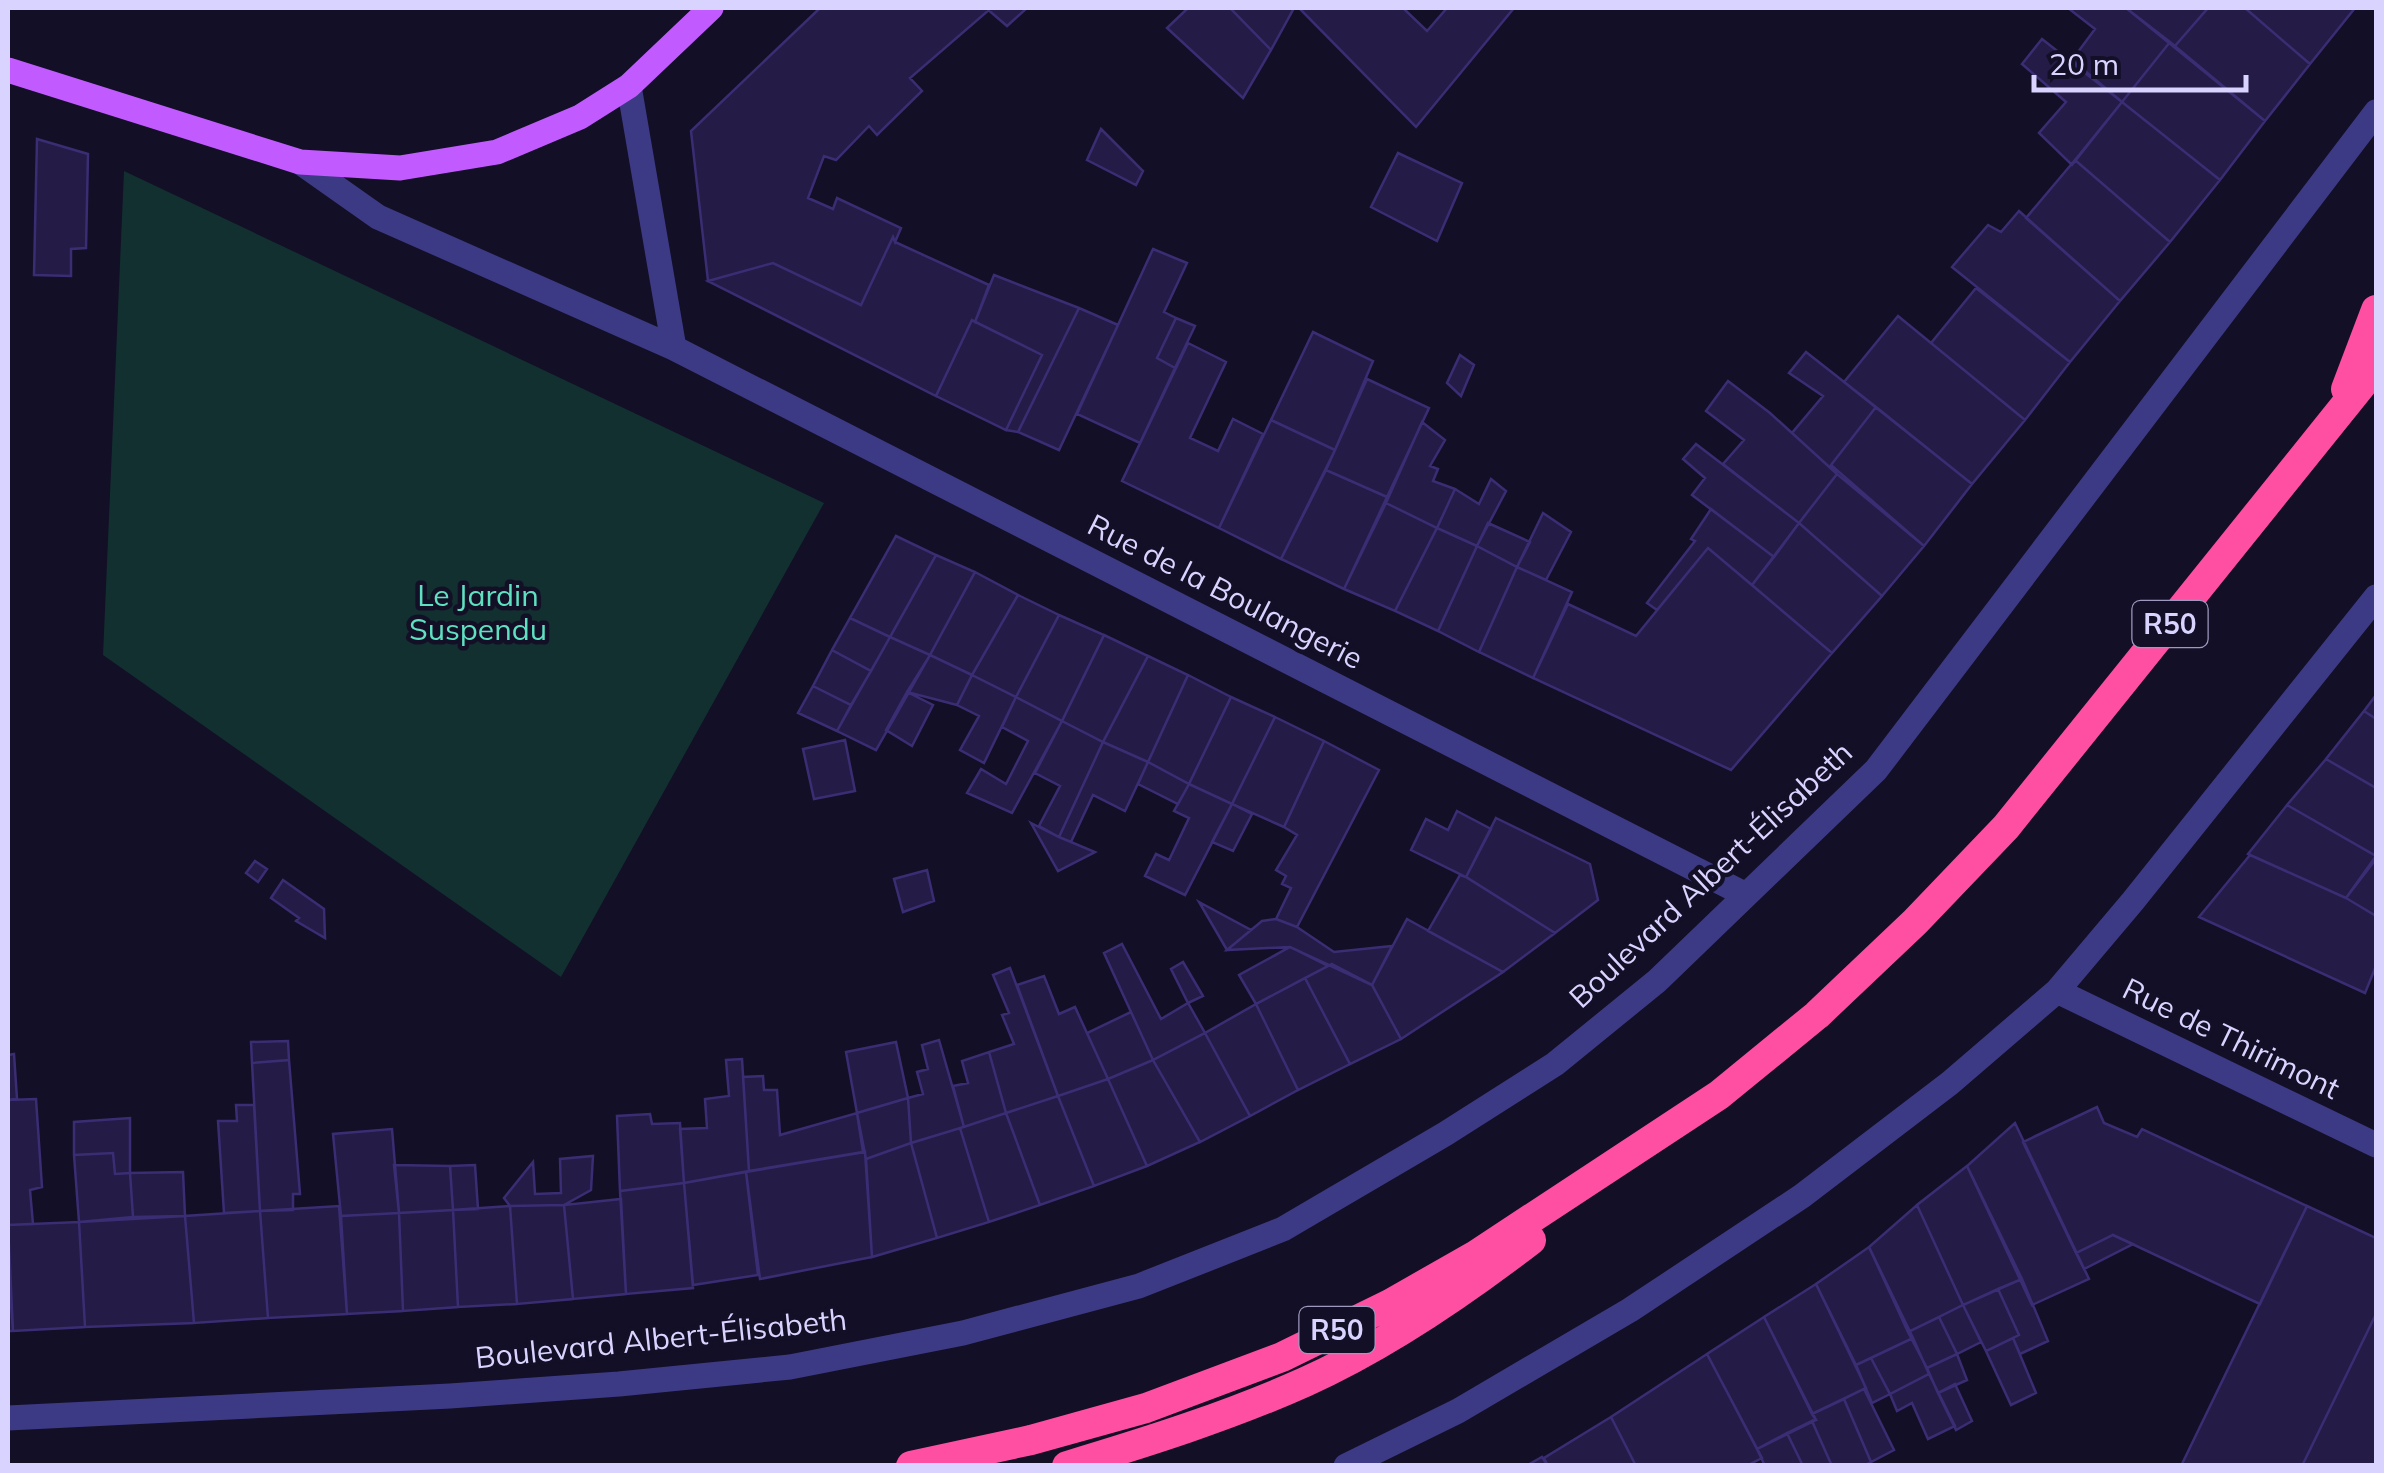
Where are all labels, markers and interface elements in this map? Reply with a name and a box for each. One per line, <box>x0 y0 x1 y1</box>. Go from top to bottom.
scale bar <box>2034 30 2246 92</box>
text: 20 m <box>2049 45 2119 83</box>
street label: Rue de la Boulangerie <box>1082 505 1369 677</box>
park label: Le Jardin Suspendu <box>409 576 547 648</box>
road number: R50 <box>2132 601 2208 647</box>
street label: Boulevard Albert-Élisabeth <box>1561 733 1860 1016</box>
street label: Rue de Thirimont <box>2117 969 2346 1107</box>
street label: Boulevard Albert-Élisabeth <box>473 1300 849 1376</box>
road number: R50 <box>1300 1307 1374 1353</box>

